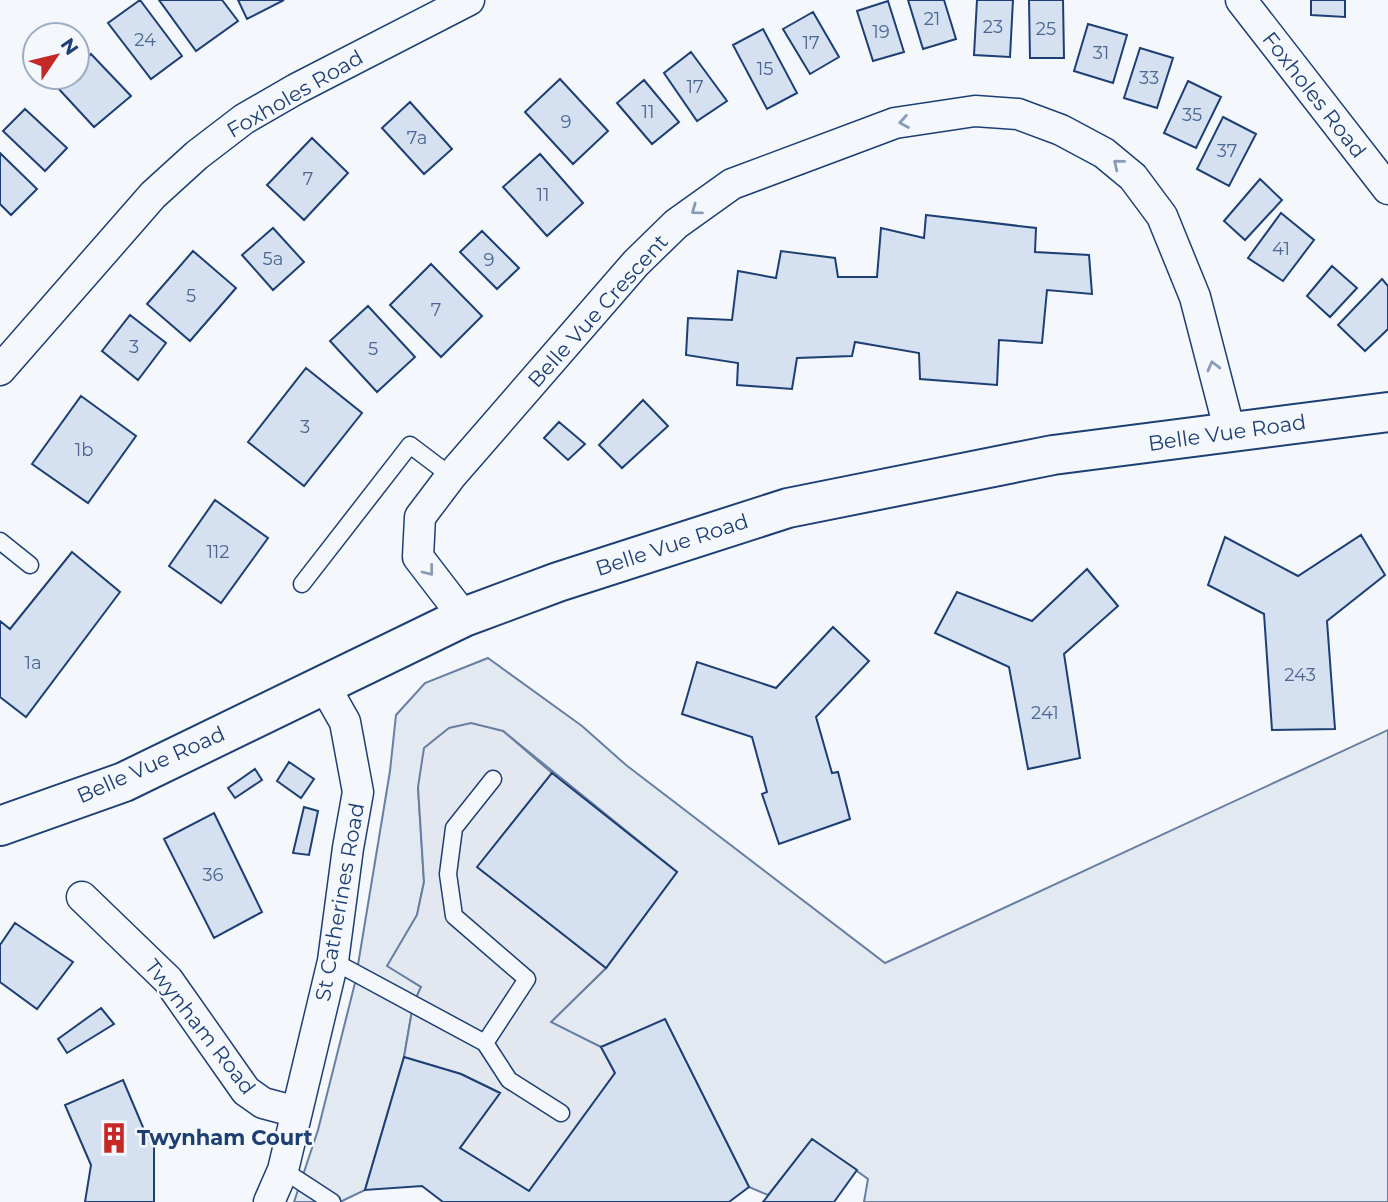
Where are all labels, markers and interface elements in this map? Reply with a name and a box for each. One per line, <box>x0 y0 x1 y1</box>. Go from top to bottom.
house number: 21 <box>924 8 940 30</box>
house number: 23 <box>983 16 1003 38</box>
house number: 25 <box>1036 18 1056 40</box>
north arrow <box>21 21 91 91</box>
house number: 19 <box>872 21 890 43</box>
street label: Foxholes Road <box>1257 27 1371 163</box>
house number: 24 <box>134 29 156 51</box>
house number: 17 <box>802 32 820 54</box>
text: N <box>56 34 83 59</box>
house number: 31 <box>1093 42 1109 64</box>
street label: Foxholes Road <box>222 44 367 143</box>
house number: 15 <box>757 58 773 80</box>
house number: 33 <box>1139 67 1159 89</box>
house number: 17 <box>686 76 704 98</box>
house number: 11 <box>642 101 655 123</box>
house number: 35 <box>1182 104 1202 126</box>
house number: 9 <box>561 111 572 133</box>
one-way arrow <box>898 114 910 129</box>
house number: 7a <box>407 127 427 149</box>
house number: 37 <box>1217 140 1237 162</box>
one-way arrow <box>1113 160 1125 173</box>
house number: 7 <box>303 168 313 190</box>
house number: 11 <box>537 184 550 206</box>
one-way arrow <box>691 202 704 214</box>
street label: Belle Vue Crescent <box>522 229 673 392</box>
house number: 41 <box>1272 238 1290 260</box>
house number: 5a <box>263 248 283 270</box>
house number: 9 <box>484 249 495 271</box>
house number: 5 <box>186 285 196 307</box>
house number: 7 <box>431 299 441 321</box>
house number: 3 <box>129 336 139 358</box>
house number: 5 <box>368 338 378 360</box>
one-way arrow <box>1207 360 1221 372</box>
street label: Belle Vue Road <box>1146 409 1308 456</box>
house number: 3 <box>300 416 310 438</box>
house number: 1b <box>75 439 93 461</box>
street label: Belle Vue Road <box>592 508 751 581</box>
house number: 112 <box>206 541 230 563</box>
one-way arrow <box>420 564 433 576</box>
house number: 1a <box>24 652 42 674</box>
house number: 243 <box>1284 664 1316 686</box>
house number: 241 <box>1031 702 1059 724</box>
street label: Belle Vue Road <box>73 721 229 808</box>
street label: St Catherines Road <box>310 801 369 1003</box>
house number: 36 <box>202 864 224 886</box>
street label: Twynham Road <box>140 954 261 1099</box>
building icon: Twynham Court <box>97 1121 131 1155</box>
place label: Twynham Court <box>137 1125 313 1150</box>

